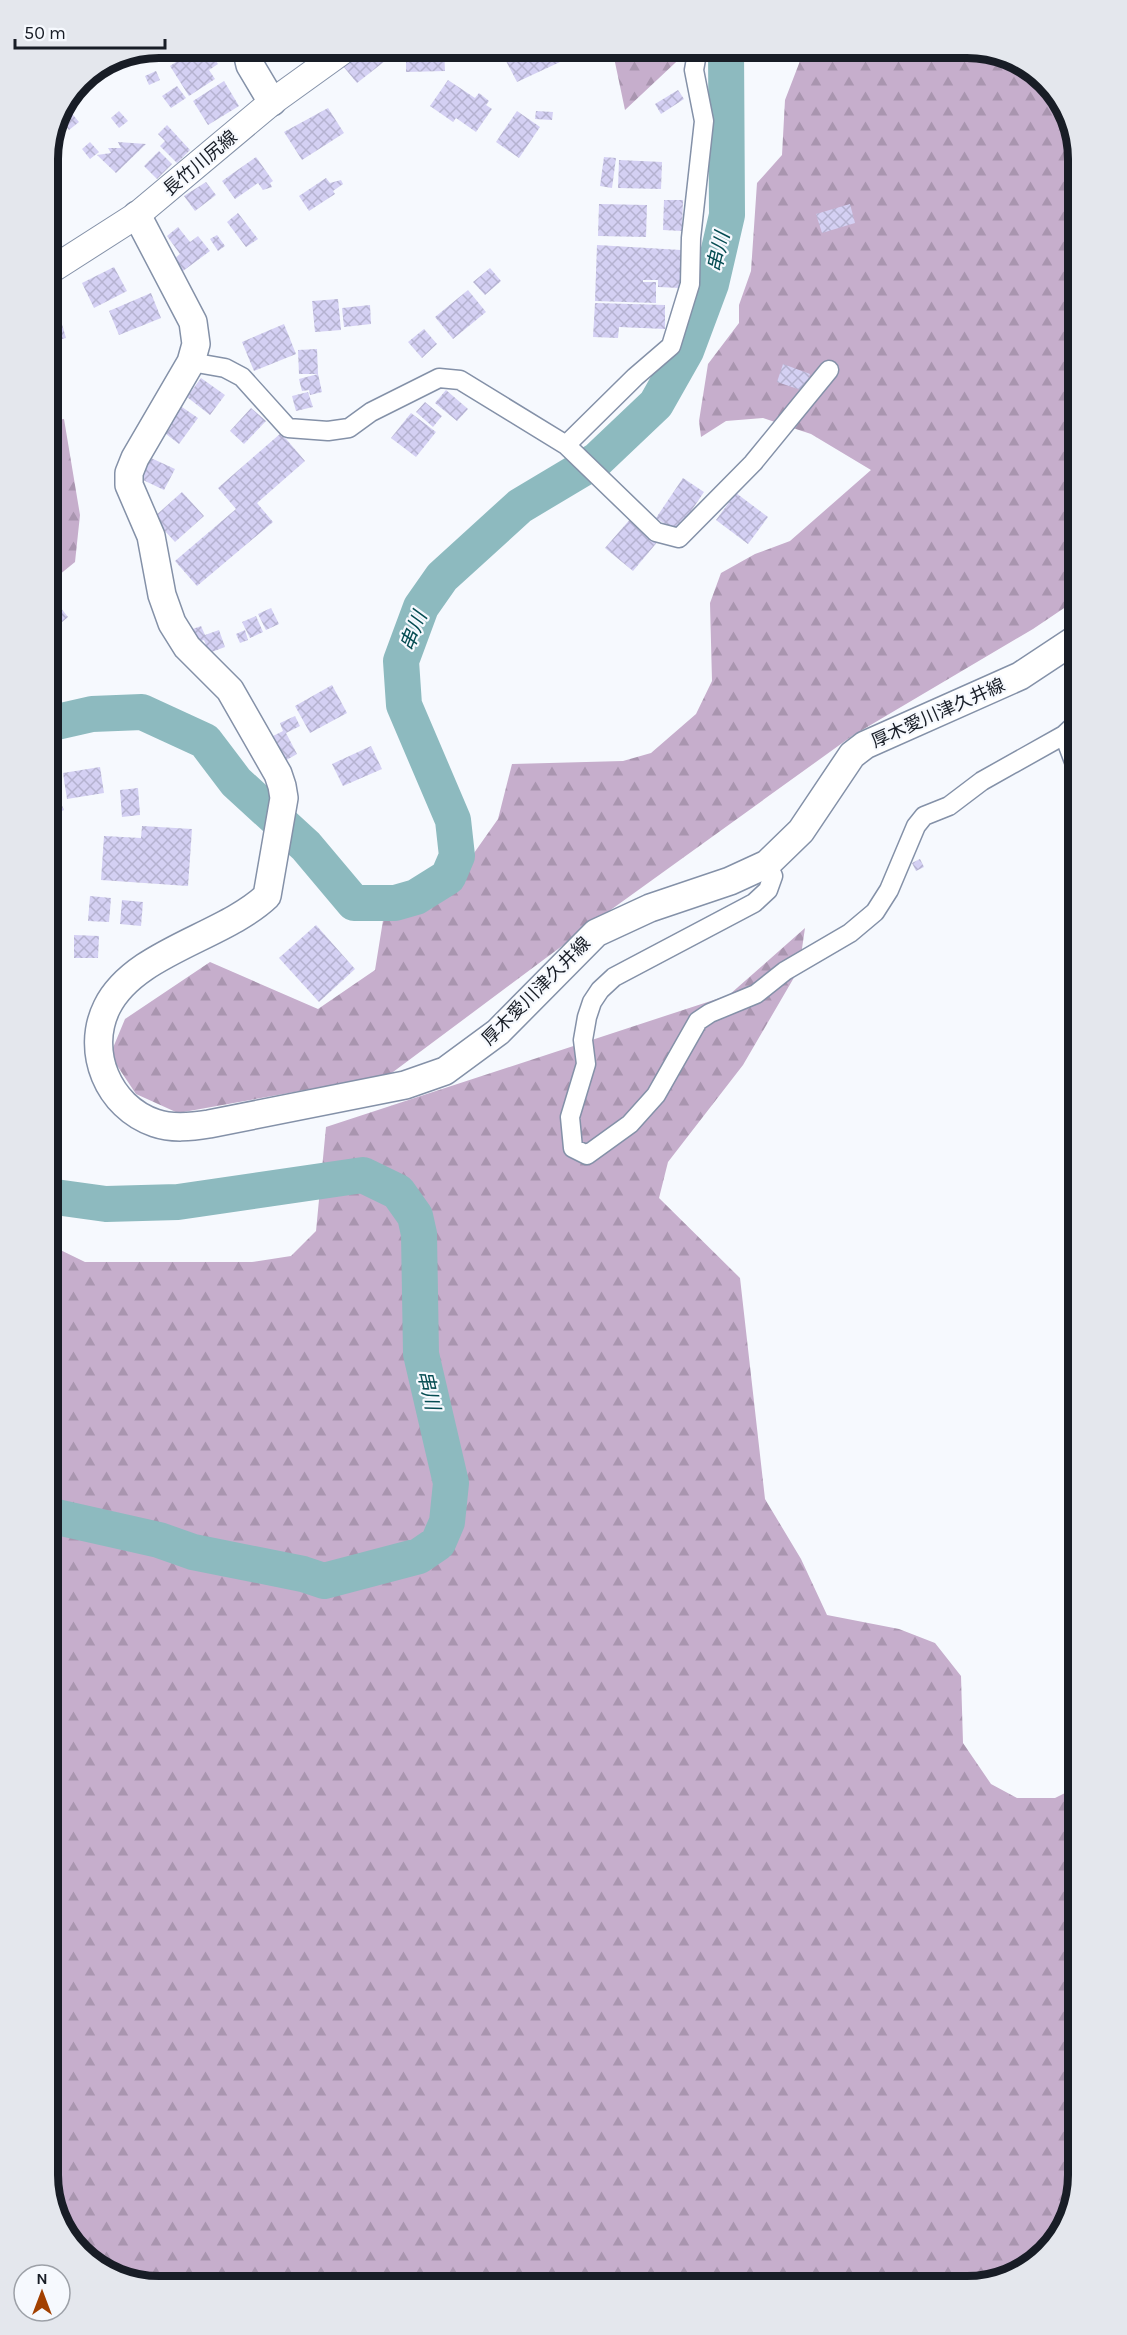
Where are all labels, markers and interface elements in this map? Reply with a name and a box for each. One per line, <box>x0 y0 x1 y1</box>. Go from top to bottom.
scale bar <box>15 12 165 50</box>
text: 50 m <box>24 22 66 44</box>
street label: 長竹川尻線 <box>158 126 242 200</box>
water label: 串川 <box>703 228 735 274</box>
water label: 串川 <box>395 606 432 654</box>
street label: 厚木愛川津久井線 <box>868 674 1008 752</box>
street label: 厚木愛川津久井線 <box>477 932 595 1050</box>
water label: 串川 <box>413 1368 445 1414</box>
north arrow <box>12 2263 72 2323</box>
text: N <box>36 2269 48 2288</box>

